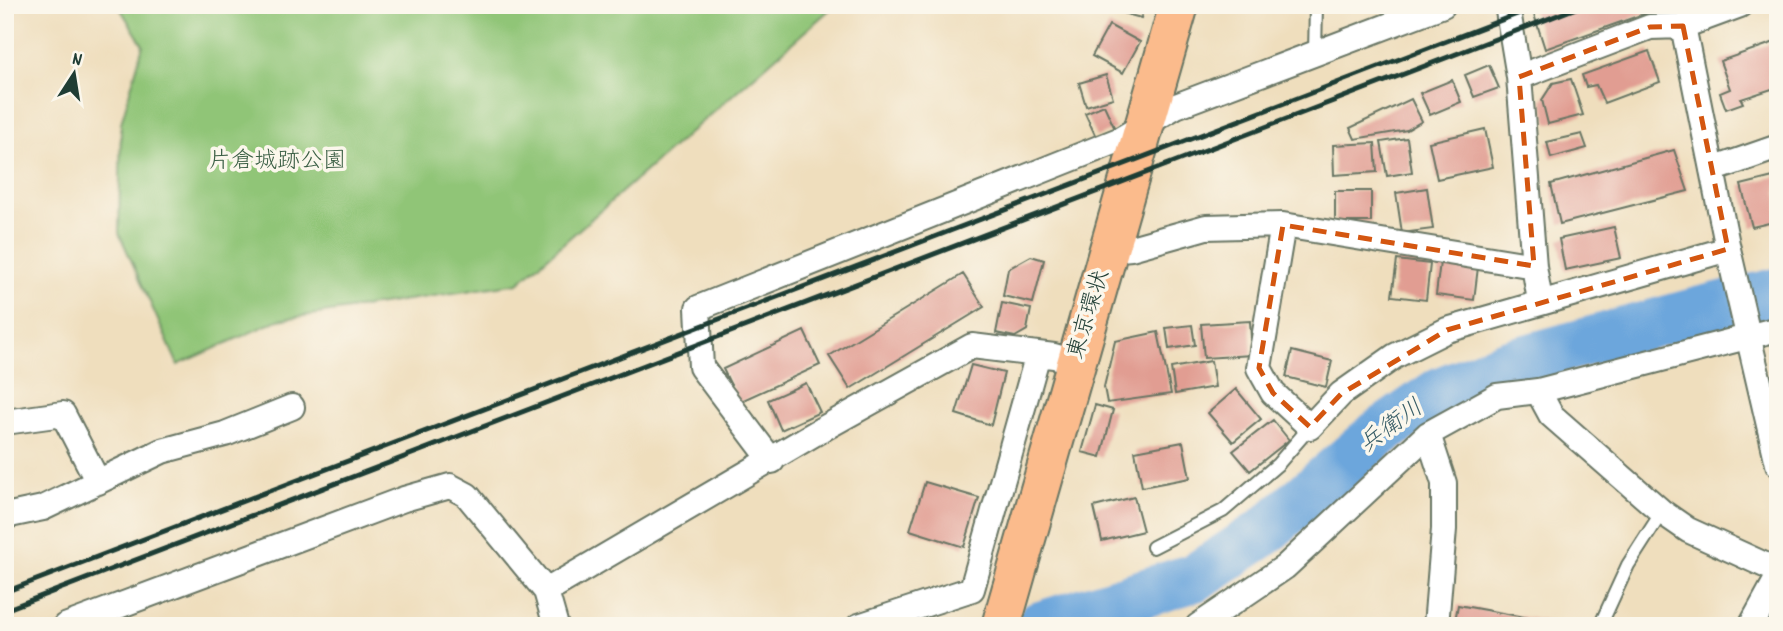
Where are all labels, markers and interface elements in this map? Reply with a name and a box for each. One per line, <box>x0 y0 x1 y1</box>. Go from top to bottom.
north arrow <box>38 38 108 108</box>
text: N <box>69 47 84 75</box>
park label: 片倉城跡公園 <box>208 146 346 179</box>
street label: 東京環状 <box>1061 266 1119 364</box>
water label: 兵衛川 <box>1353 392 1431 462</box>

